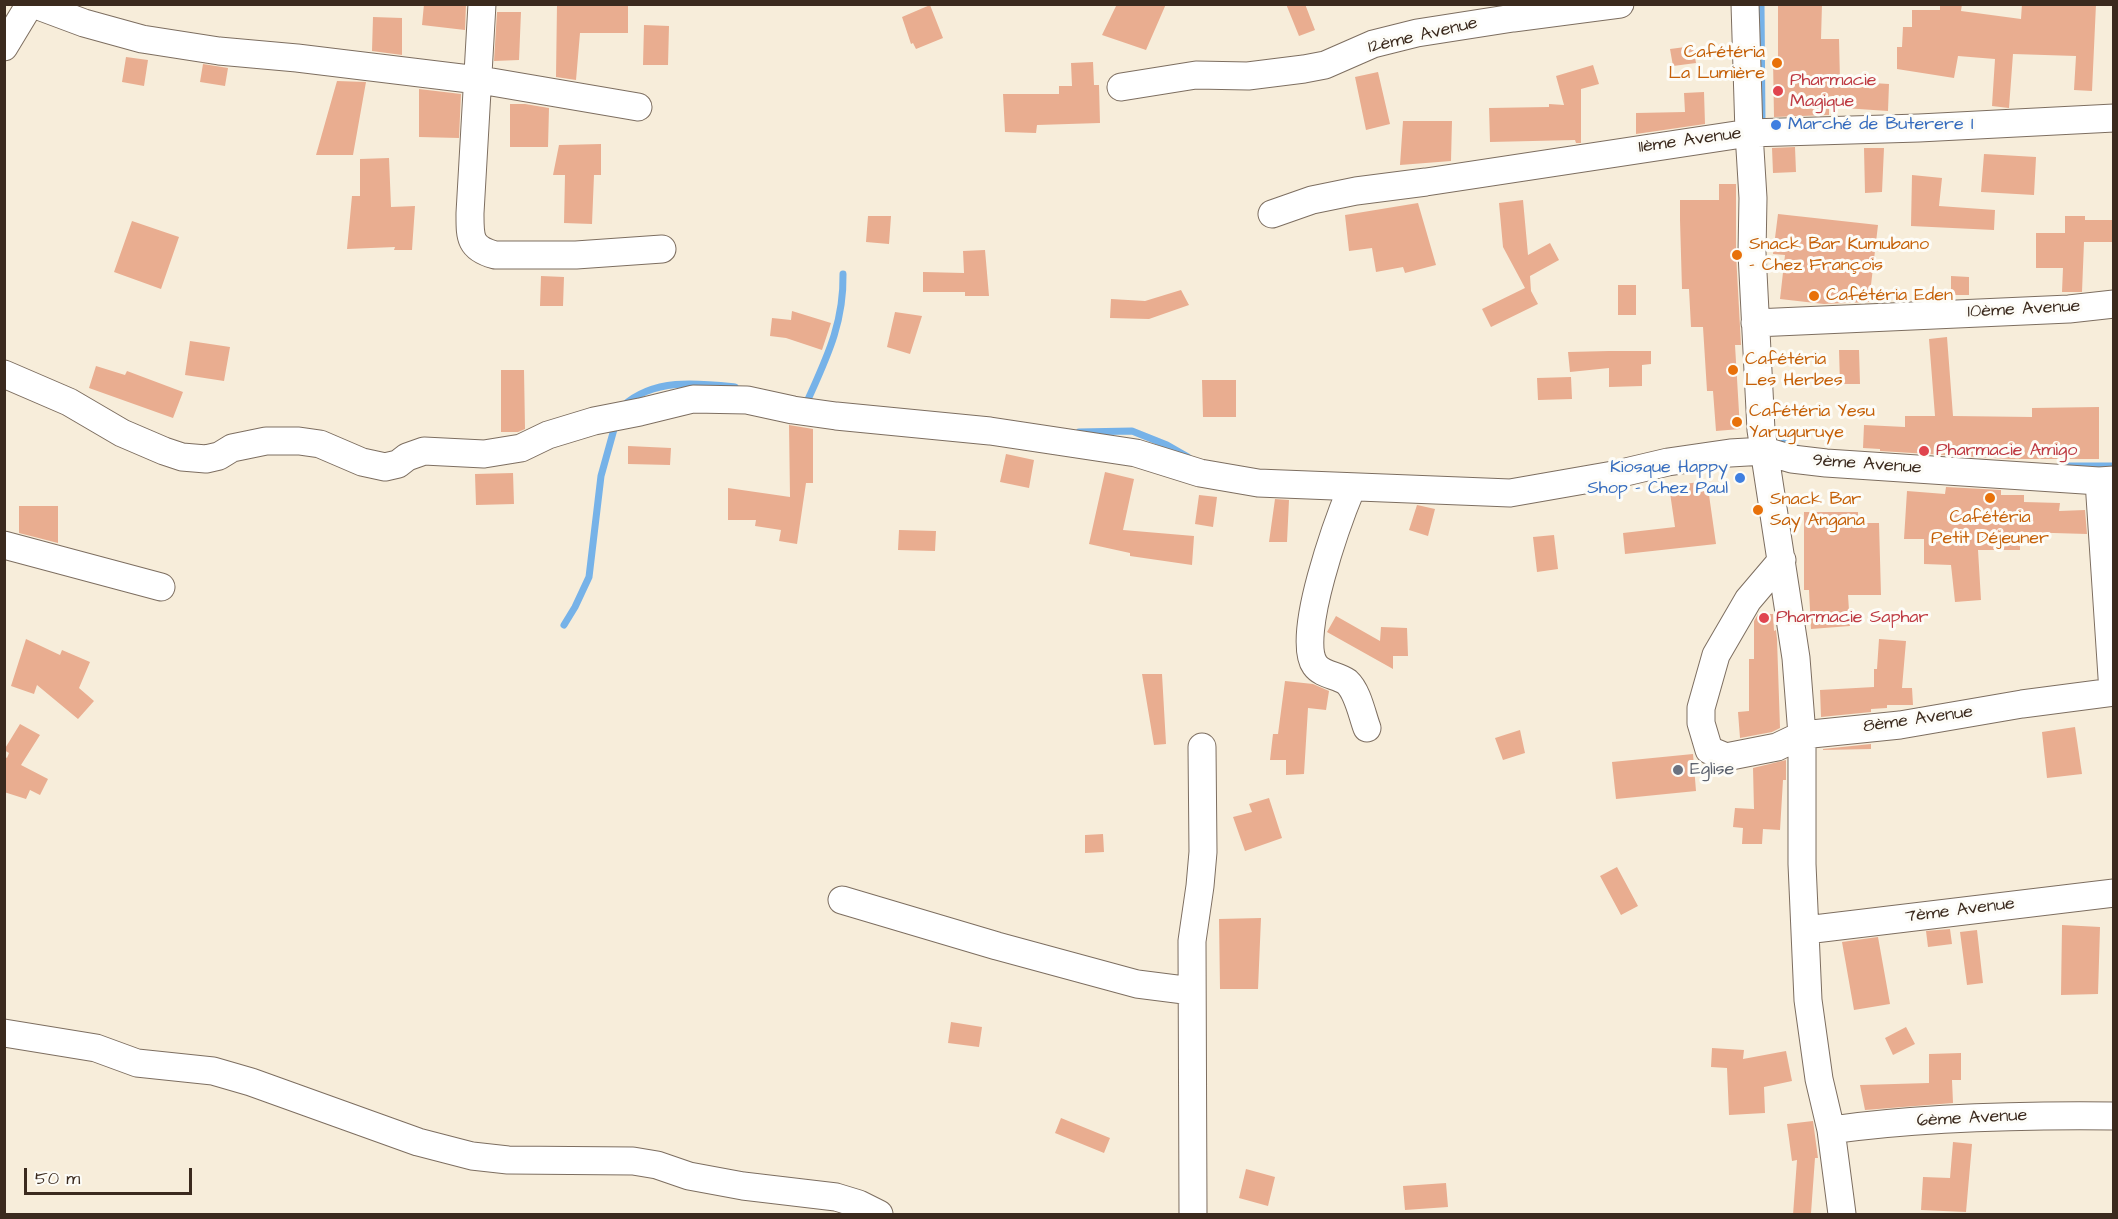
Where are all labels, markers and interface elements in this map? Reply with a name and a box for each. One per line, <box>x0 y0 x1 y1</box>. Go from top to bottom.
street label: 12ème Avenue <box>1366 13 1480 59</box>
place label: Cafétéria La Lumière <box>1668 42 1765 84</box>
marker: Cafétéria La Lumière <box>1770 56 1784 70</box>
place label: Pharmacie Magique <box>1790 70 1877 112</box>
marker: Pharmacie Magique <box>1771 84 1785 98</box>
place label: Marché de Buterere I <box>1788 114 1974 136</box>
marker: Marché de Buterere I <box>1769 118 1783 132</box>
street label: 11ème Avenue <box>1637 123 1743 159</box>
place label: Snack Bar Kumubano - Chez François <box>1749 234 1929 276</box>
marker: Snack Bar Kumubano - Chez François <box>1730 248 1744 262</box>
place label: Cafétéria Eden <box>1826 285 1953 307</box>
marker: Cafétéria Eden <box>1807 289 1821 303</box>
street label: 10ème Avenue <box>1967 296 2081 324</box>
place label: Cafétéria Les Herbes <box>1745 349 1843 392</box>
marker: Cafétéria Les Herbes <box>1726 363 1740 377</box>
place label: Cafétéria Yesu Yaruguruye <box>1749 401 1875 444</box>
marker: Cafétéria Yesu Yaruguruye <box>1730 415 1744 429</box>
place label: Pharmacie Amigo <box>1936 440 2077 462</box>
marker: Pharmacie Amigo <box>1917 444 1931 458</box>
street label: 9ème Avenue <box>1812 450 1922 480</box>
place label: Kiosque Happy Shop - Chez Paul <box>1587 457 1728 500</box>
marker: Kiosque Happy Shop - Chez Paul <box>1733 471 1747 485</box>
place label: Snack Bar Say Angana <box>1770 489 1865 532</box>
marker: Cafétéria Petit Déjeuner <box>1983 491 1997 505</box>
marker: Snack Bar Say Angana <box>1751 503 1765 517</box>
place label: Cafétéria Petit Déjeuner <box>1931 507 2049 550</box>
place label: Pharmacie Saphar <box>1776 607 1928 629</box>
marker: Pharmacie Saphar <box>1757 611 1771 625</box>
street label: 8ème Avenue <box>1862 702 1974 738</box>
place label: Eglise <box>1690 759 1734 781</box>
marker: Eglise <box>1671 763 1685 777</box>
street label: 7ème Avenue <box>1904 894 2016 928</box>
street label: 6ème Avenue <box>1916 1105 2028 1133</box>
scale bar <box>27 1156 195 1194</box>
text: 50 m <box>35 1166 80 1191</box>

